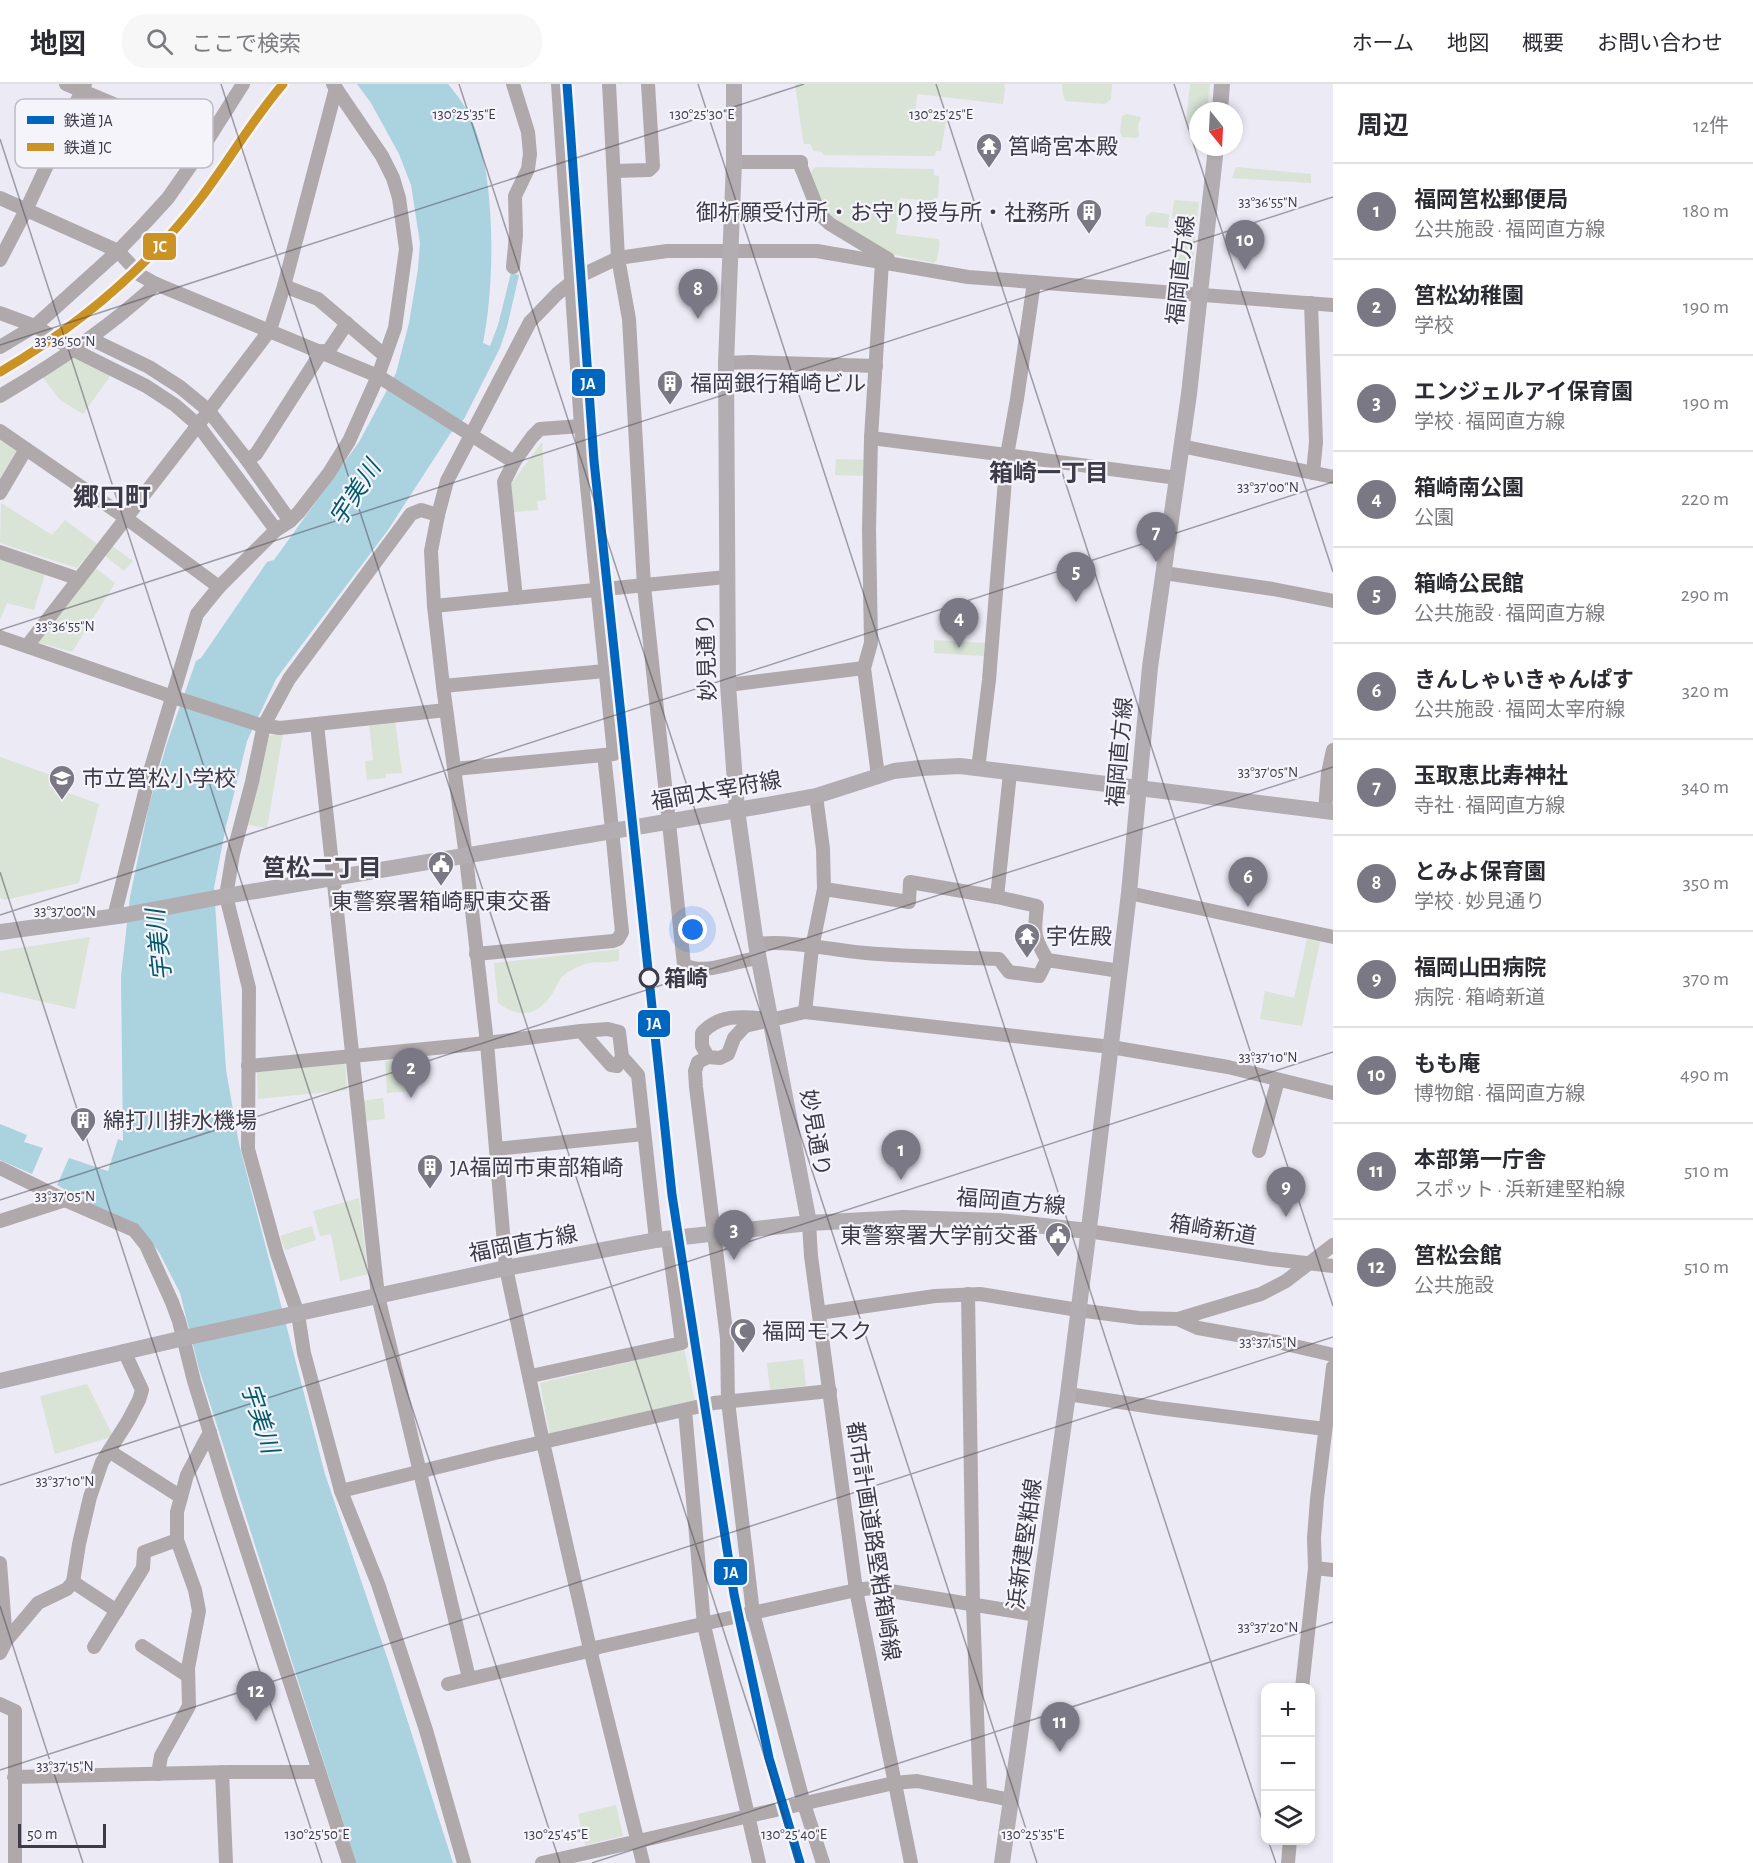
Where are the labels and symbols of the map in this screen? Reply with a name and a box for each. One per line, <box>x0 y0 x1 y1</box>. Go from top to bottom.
legend <box>15 99 213 168</box>
north arrow <box>1189 102 1243 156</box>
text: 130°25'35"E <box>432 107 496 122</box>
text: 130°25'30"E <box>670 107 734 122</box>
text: 130°25'25"E <box>909 107 973 122</box>
text: 鉄道 JA <box>64 112 113 129</box>
temple icon: 筥崎宮本殿 <box>974 131 1004 169</box>
place label: 筥崎宮本殿 <box>1008 135 1118 158</box>
text: 鉄道 JC <box>64 139 112 156</box>
text: 33°36'55"N <box>1238 195 1298 210</box>
building icon: 御祈願受付所・お守り授与所・社務所 <box>1074 197 1104 235</box>
place label: 御祈願受付所・お守り授与所・社務所 <box>696 201 1070 224</box>
street label: 福岡直方線 <box>1163 214 1198 326</box>
pin: 10 <box>1226 220 1264 270</box>
line badge: JC <box>142 232 177 261</box>
text: JC <box>153 239 167 255</box>
pin: 8 <box>678 270 718 319</box>
text: 33°36'50"N <box>34 334 96 349</box>
line badge: JA <box>571 368 606 397</box>
building icon: 福岡銀行箱崎ビル <box>655 368 685 406</box>
place label: 福岡銀行箱崎ビル <box>690 372 866 395</box>
text: JA <box>581 376 596 392</box>
water label: 宇美川 <box>324 453 387 530</box>
district label: 箱崎一丁目 <box>989 460 1109 486</box>
text: 33°37'00"N <box>1237 480 1299 495</box>
district label: 郷口町 <box>73 484 151 511</box>
pin: 7 <box>1136 512 1176 562</box>
pin: 5 <box>1056 552 1096 602</box>
pin: 4 <box>940 598 978 648</box>
street label: 妙見通り <box>693 613 720 701</box>
text: 33°36'55"N <box>35 619 95 634</box>
street label: 福岡直方線 <box>1103 696 1136 808</box>
school or university icon: 市立筥松小学校 <box>47 763 77 801</box>
text: 33°37'05"N <box>1238 765 1298 780</box>
place label: 市立筥松小学校 <box>82 767 236 790</box>
street label: 福岡太宰府線 <box>649 768 783 813</box>
public building icon: 東警察署箱崎駅東交番 <box>426 849 456 887</box>
district label: 筥松二丁目 <box>262 855 382 881</box>
pin: 6 <box>1228 858 1268 907</box>
place label: 東警察署箱崎駅東交番 <box>331 890 551 913</box>
text: 33°37'00"N <box>34 904 96 919</box>
water label: 宇美川 <box>142 905 176 982</box>
your location <box>678 915 707 944</box>
temple icon: 宇佐殿 <box>1012 921 1042 959</box>
place label: 宇佐殿 <box>1046 925 1112 948</box>
place label: 箱崎 <box>664 966 708 990</box>
marker: 箱崎 <box>639 968 659 988</box>
line badge: JA <box>637 1009 671 1038</box>
text: JA <box>647 1016 662 1032</box>
pin: 2 <box>392 1048 430 1098</box>
text: 33°37'10"N <box>1238 1050 1298 1065</box>
street label: 妙見通り <box>797 1088 834 1178</box>
building icon: 綿打川排水機場 <box>68 1105 98 1143</box>
place label: 綿打川排水機場 <box>103 1109 257 1132</box>
pin: 1 <box>882 1130 920 1180</box>
building icon: JA福岡市東部箱崎 <box>415 1152 445 1190</box>
place label: JA福岡市東部箱崎 <box>450 1156 624 1179</box>
pin: 9 <box>1266 1168 1306 1217</box>
street label: 福岡直方線 <box>955 1185 1067 1218</box>
text: 33°37'05"N <box>35 1189 95 1204</box>
pin: 3 <box>714 1210 754 1260</box>
street label: 箱崎新道 <box>1168 1211 1258 1248</box>
public building icon: 東警察署大学前交番 <box>1043 1220 1073 1258</box>
street label: 福岡直方線 <box>467 1222 579 1265</box>
place label: 東警察署大学前交番 <box>840 1224 1038 1247</box>
mosque icon: 福岡モスク <box>728 1316 758 1354</box>
place label: 福岡モスク <box>762 1320 872 1343</box>
text: 33°37'15"N <box>1239 1335 1297 1350</box>
water label: 宇美川 <box>237 1380 284 1459</box>
street label: 都市計画道路堅粕箱崎線 <box>843 1420 904 1662</box>
text: 33°37'10"N <box>35 1474 95 1489</box>
street label: 浜新建堅粕線 <box>1004 1477 1045 1611</box>
line badge: JA <box>713 1558 748 1586</box>
text: JA <box>724 1565 739 1581</box>
text: 33°37'20"N <box>1238 1620 1298 1635</box>
pin: 12 <box>236 1672 276 1721</box>
pin: 11 <box>1040 1702 1080 1752</box>
text: 33°37'15"N <box>36 1759 94 1774</box>
scale bar <box>18 1821 106 1848</box>
text: 130°25'50"E <box>285 1827 349 1842</box>
text: 130°25'45"E <box>524 1827 588 1842</box>
text: 130°25'40"E <box>761 1827 827 1842</box>
text: 130°25'35"E <box>1001 1827 1065 1842</box>

